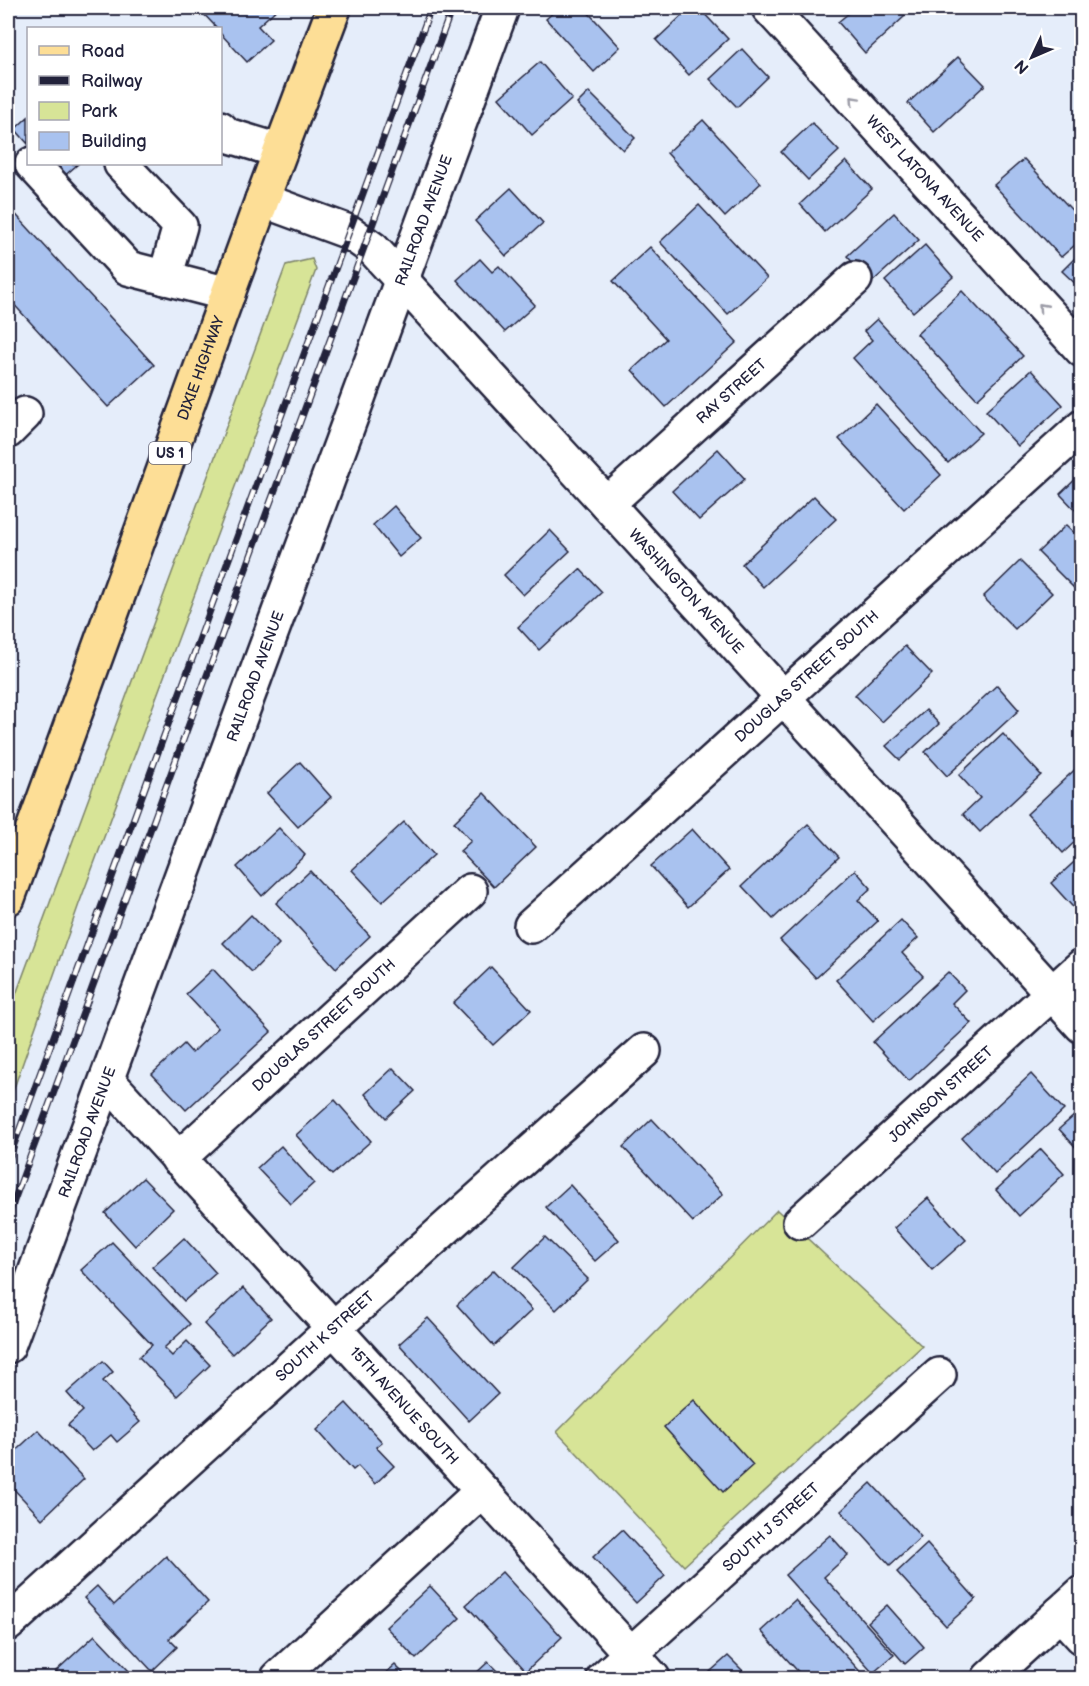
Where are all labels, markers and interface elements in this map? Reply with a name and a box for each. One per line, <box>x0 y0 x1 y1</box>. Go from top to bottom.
legend <box>27 27 222 165</box>
north arrow <box>1002 27 1062 87</box>
text: Road <box>81 41 125 62</box>
text: N <box>1011 55 1033 77</box>
text: Railway <box>81 71 143 92</box>
one-way arrow <box>850 96 861 107</box>
text: Park <box>81 101 117 122</box>
street label: WEST LATONA AVENUE <box>862 111 988 246</box>
text: Building <box>81 131 147 152</box>
street label: RAILROAD AVENUE <box>391 152 457 288</box>
one-way arrow <box>1038 303 1049 313</box>
street label: DIXIE HIGHWAY <box>173 313 229 423</box>
street label: RAY STREET <box>692 354 770 428</box>
road number: US 1 <box>149 442 191 464</box>
street label: WASHINGTON AVENUE <box>625 525 748 658</box>
street label: DOUGLAS STREET SOUTH <box>731 606 883 746</box>
street label: RAILROAD AVENUE <box>222 608 288 744</box>
street label: DOUGLAS STREET SOUTH <box>248 955 399 1096</box>
street label: JOHNSON STREET <box>885 1042 997 1147</box>
street label: RAILROAD AVENUE <box>54 1064 120 1200</box>
street label: SOUTH K STREET <box>272 1287 378 1386</box>
street label: 15TH AVENUE SOUTH <box>346 1343 463 1469</box>
street label: SOUTH J STREET <box>719 1478 823 1576</box>

